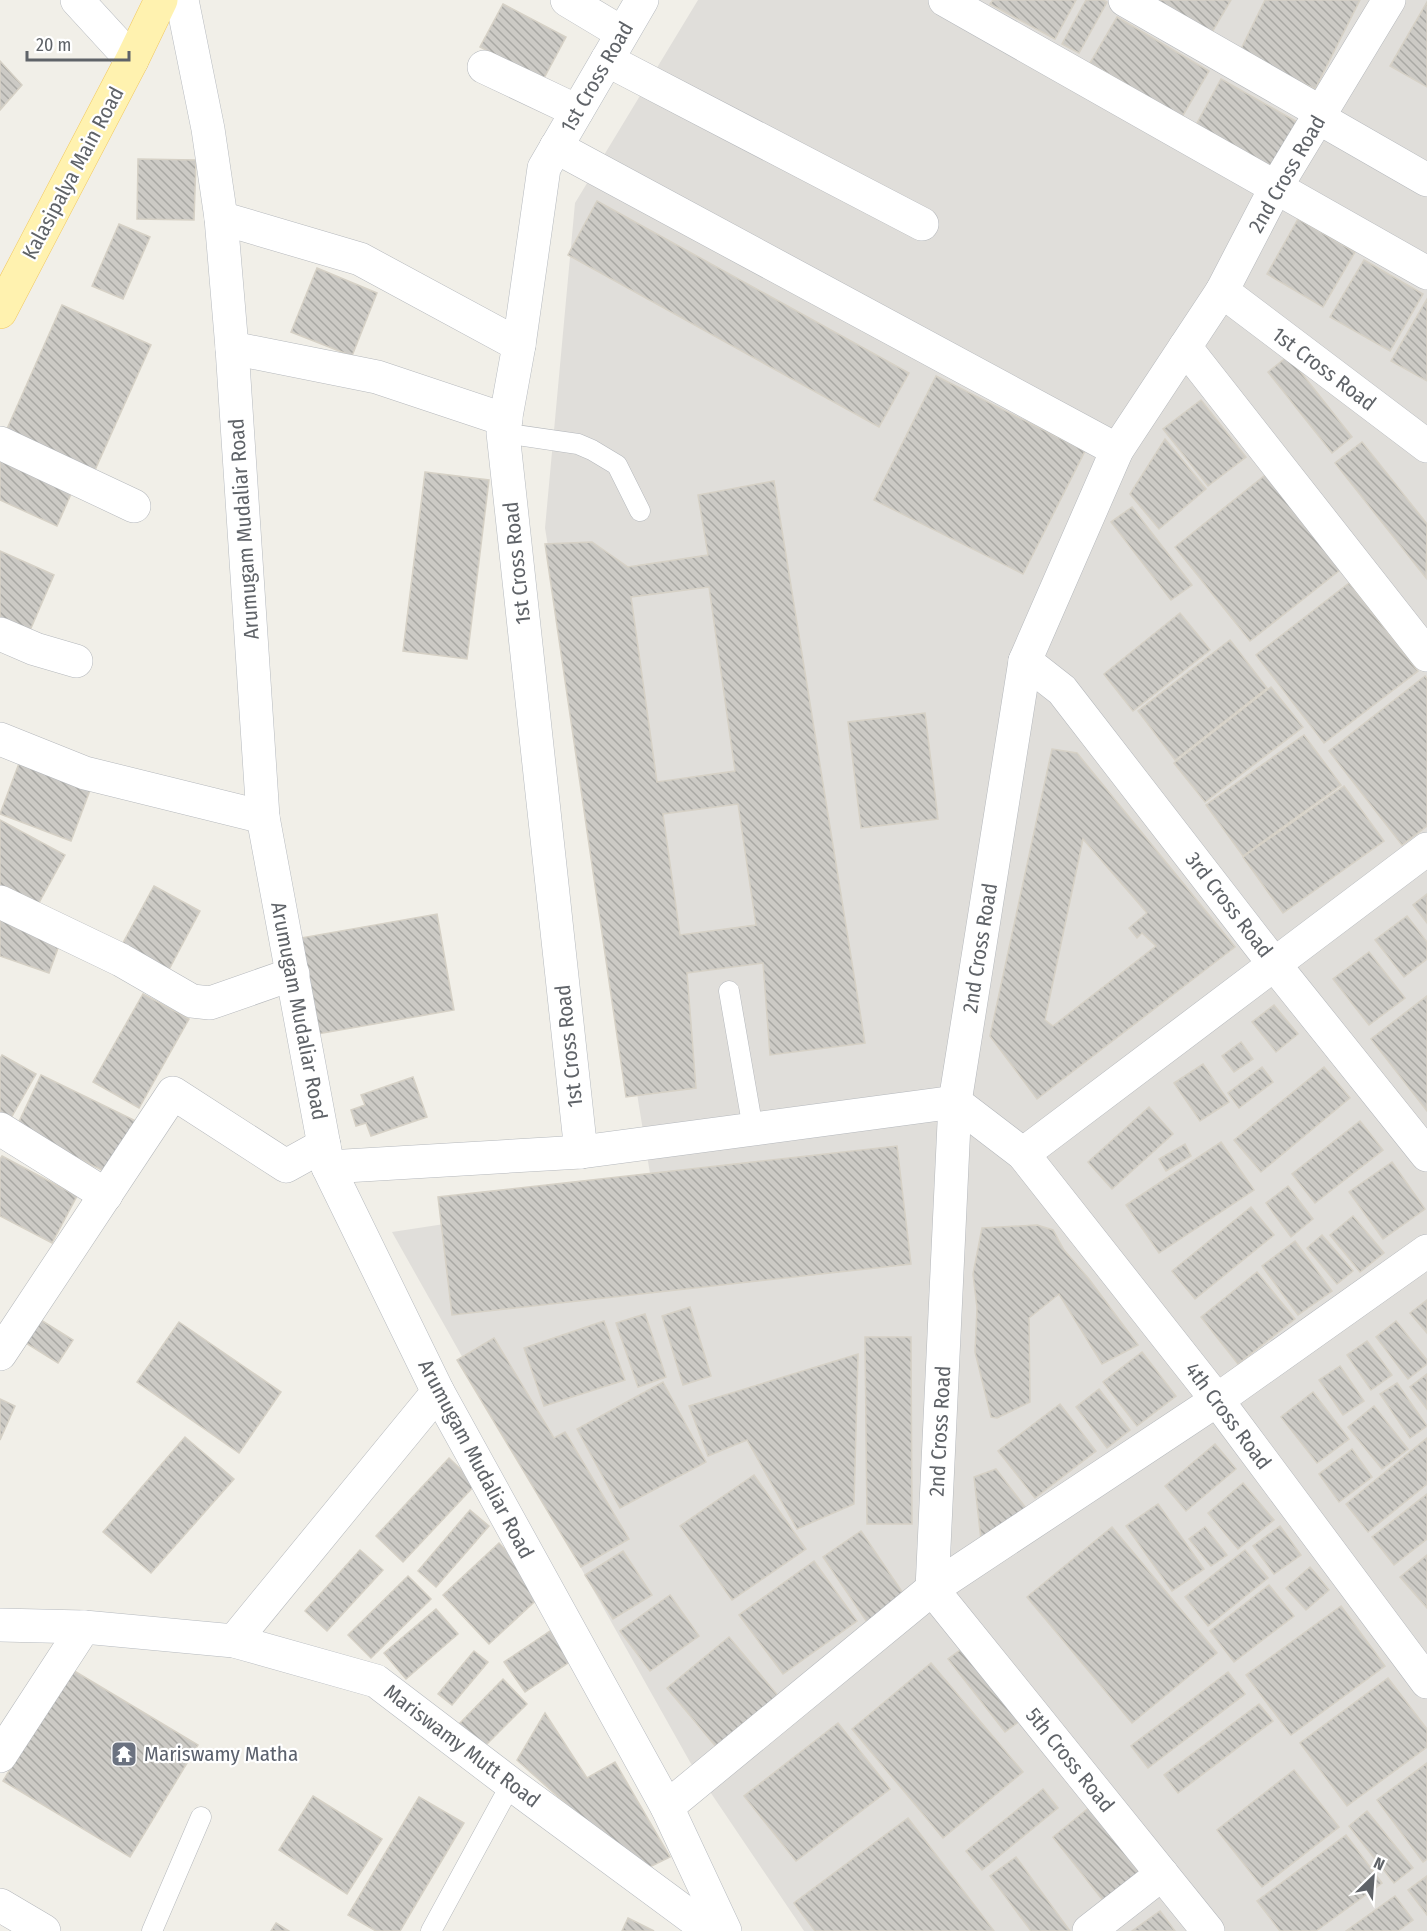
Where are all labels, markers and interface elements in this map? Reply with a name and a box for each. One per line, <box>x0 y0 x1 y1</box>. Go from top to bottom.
street label: 1st Cross Road <box>555 17 639 137</box>
scale bar <box>27 24 129 62</box>
text: 20 m <box>36 34 71 56</box>
street label: Kalasipalya Main Road <box>17 82 129 264</box>
street label: 2nd Cross Road <box>1243 111 1331 237</box>
street label: 1st Cross Road <box>1267 322 1381 416</box>
street label: Arumugam Mudaliar Road <box>223 418 265 640</box>
street label: 1st Cross Road <box>498 500 536 626</box>
street label: 3rd Cross Road <box>1180 847 1278 963</box>
street label: 2nd Cross Road <box>957 881 1003 1015</box>
street label: Arumugam Mudaliar Road <box>265 900 333 1122</box>
street label: 1st Cross Road <box>550 983 588 1109</box>
street label: Arumugam Mudaliar Road <box>413 1355 539 1563</box>
street label: 4th Cross Road <box>1179 1357 1277 1475</box>
street label: 2nd Cross Road <box>924 1365 956 1497</box>
street label: Mariswamy Mutt Road <box>379 1679 545 1813</box>
street label: 5th Cross Road <box>1020 1703 1120 1817</box>
temple icon: Mariswamy Matha <box>109 1739 139 1769</box>
place label: Mariswamy Matha <box>144 1741 298 1767</box>
north arrow <box>1343 1847 1403 1907</box>
text: N <box>1371 1853 1387 1874</box>

